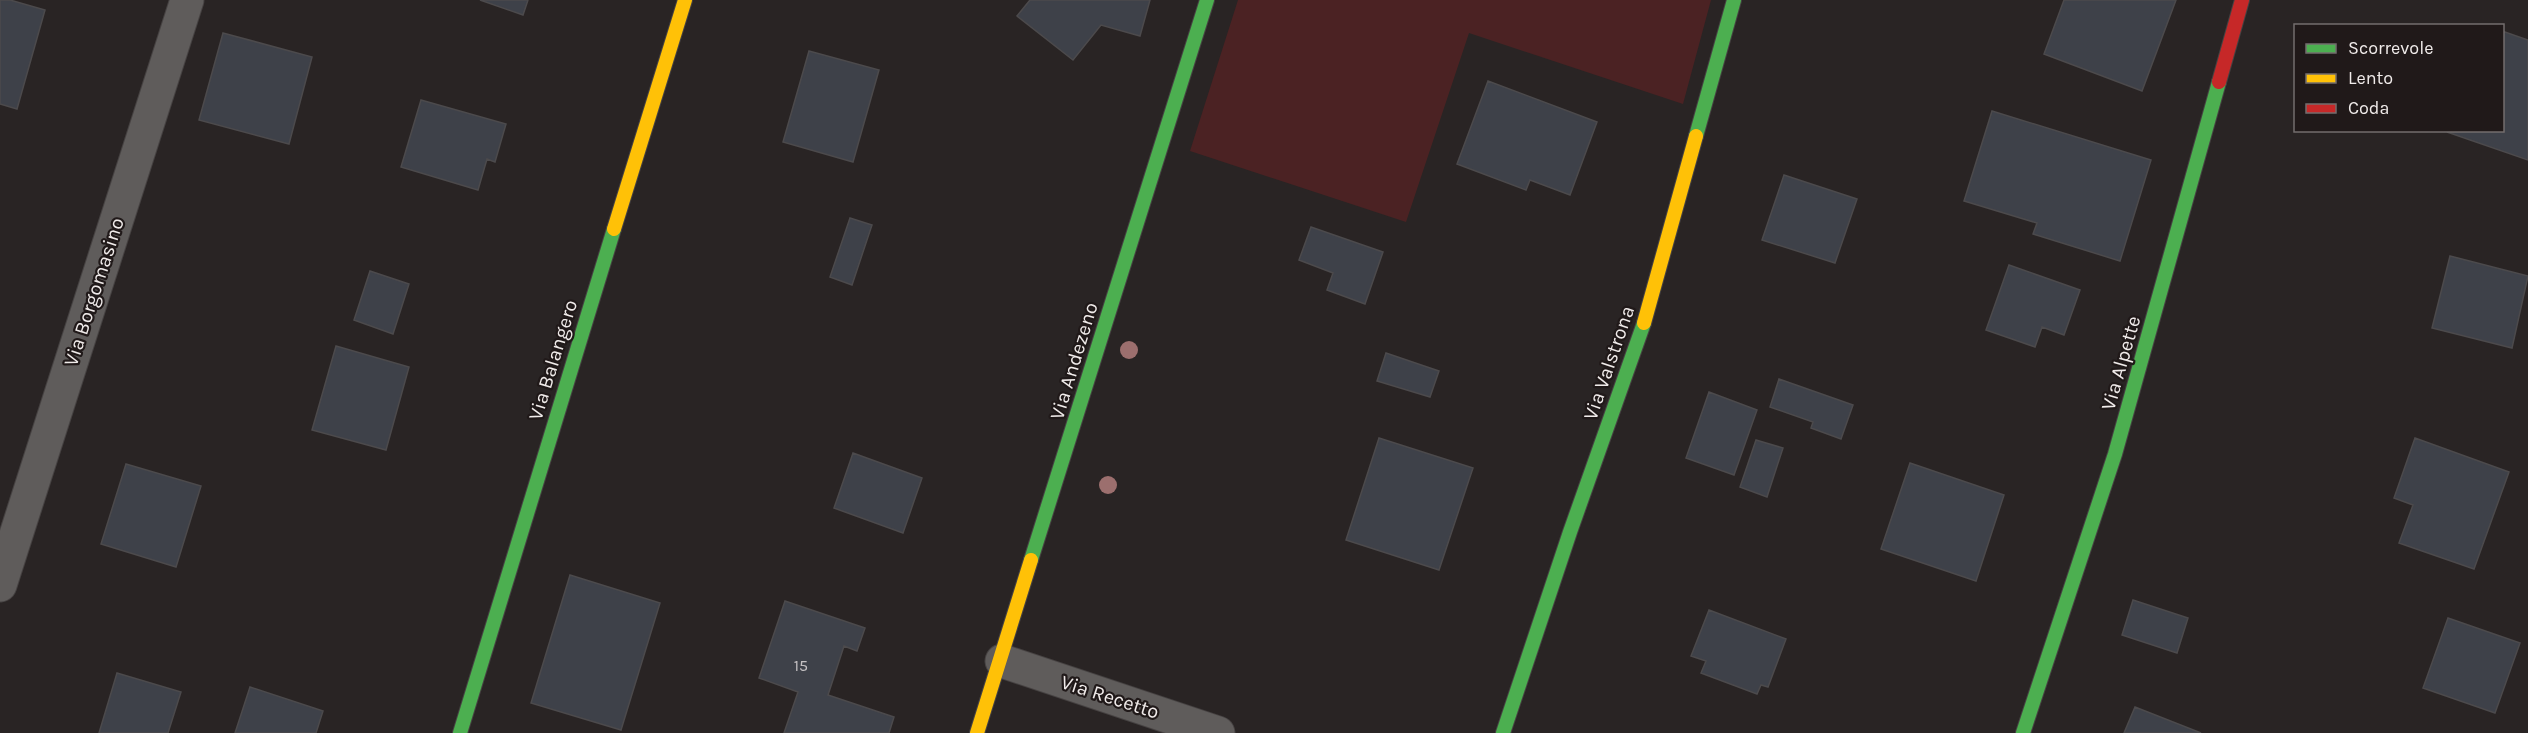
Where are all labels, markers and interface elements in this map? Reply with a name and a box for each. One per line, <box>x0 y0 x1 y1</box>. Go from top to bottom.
legend <box>2294 24 2504 132</box>
text: Scorrevole <box>2348 37 2433 59</box>
text: Lento <box>2348 67 2393 89</box>
text: Coda <box>2348 97 2389 119</box>
street label: Via Borgomasino <box>59 215 129 369</box>
street label: Via Balangero <box>524 297 582 423</box>
street label: Via Andezeno <box>1045 300 1103 422</box>
street label: Via Valstrona <box>1579 303 1639 423</box>
street label: Via Alpette <box>2097 313 2145 413</box>
house number: 15 <box>794 656 808 675</box>
street label: Via Recetto <box>1058 670 1162 724</box>

